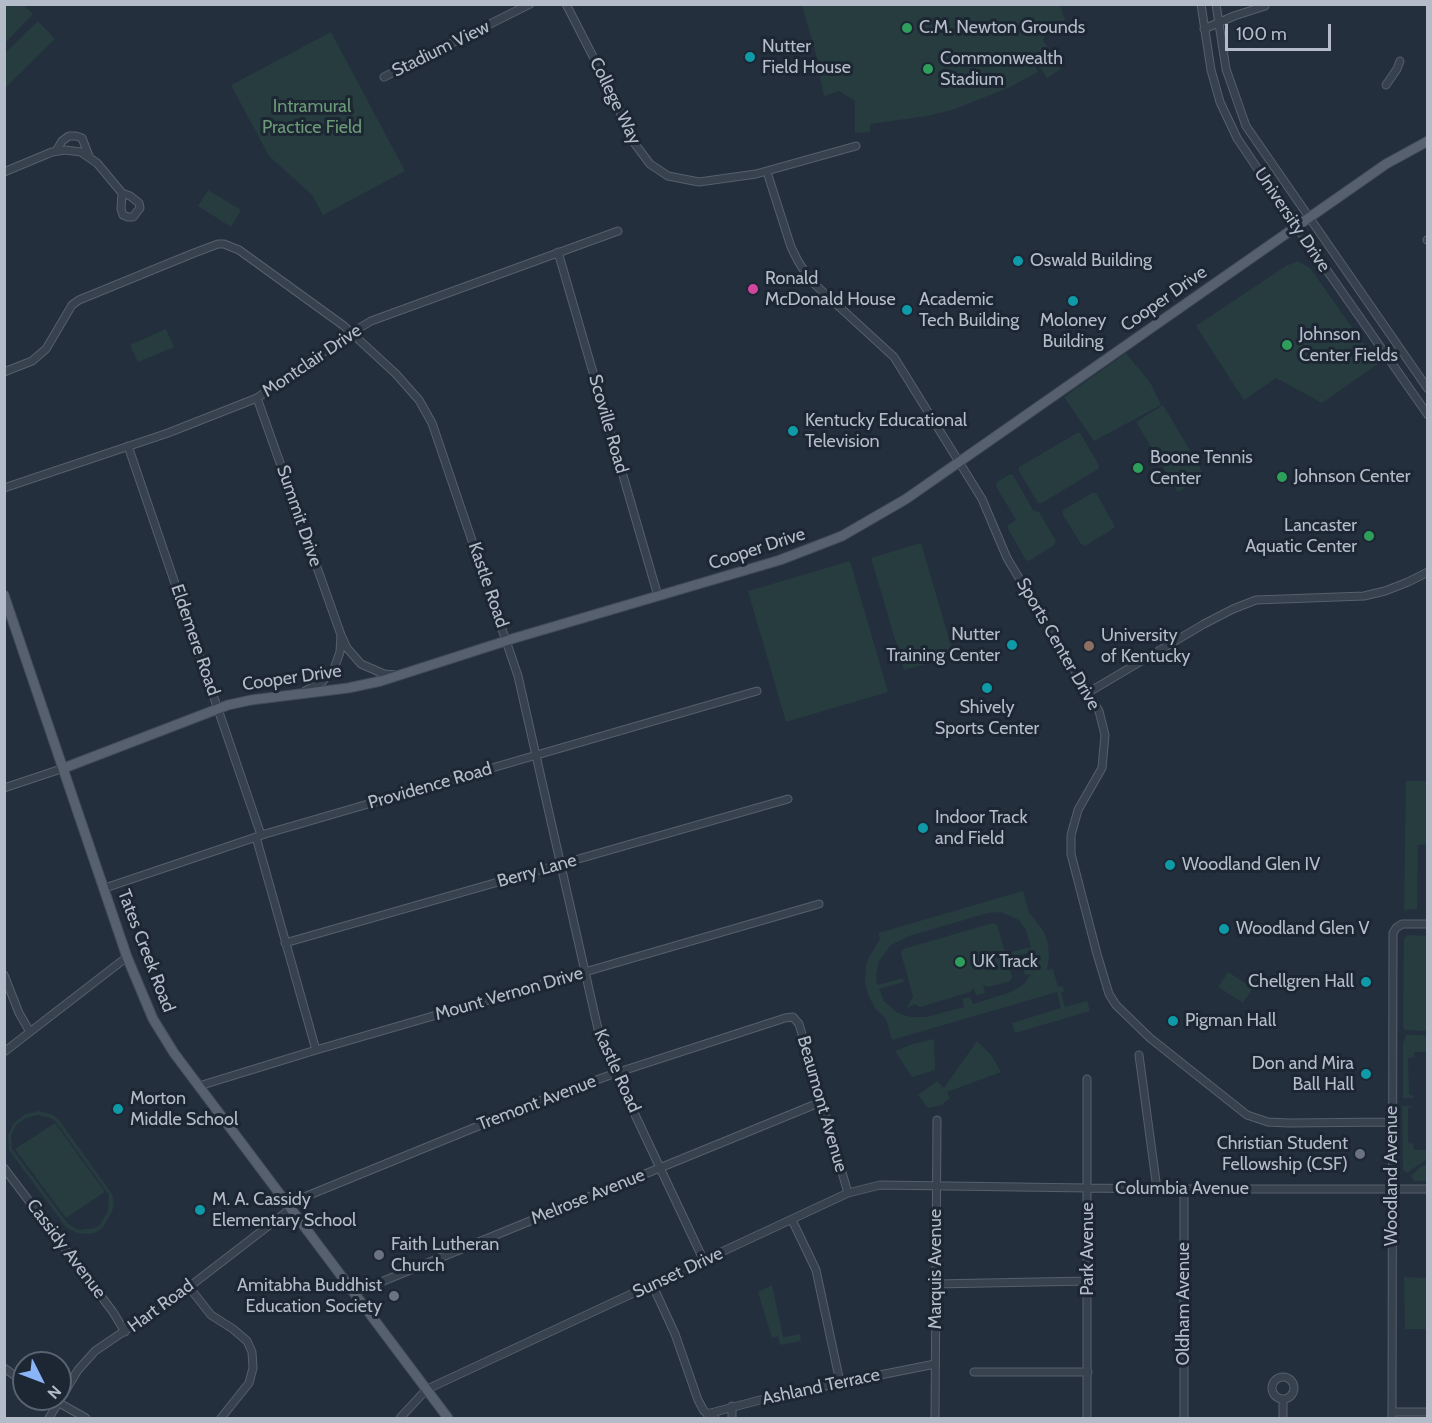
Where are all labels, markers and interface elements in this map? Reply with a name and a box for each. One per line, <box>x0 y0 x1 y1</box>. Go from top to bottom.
scale bar <box>1228 12 1334 50</box>
street label: Stadium View <box>389 16 493 82</box>
place label: C.M. Newton Grounds <box>919 17 1085 39</box>
marker: C.M. Newton Grounds <box>900 21 914 35</box>
text: 100 m <box>1236 23 1287 45</box>
place label: Nutter Field House <box>762 36 851 78</box>
place label: Commonwealth Stadium <box>940 48 1063 90</box>
marker: Nutter Field House <box>743 50 757 64</box>
street label: College Way <box>585 54 645 148</box>
marker: Commonwealth Stadium <box>921 62 935 76</box>
park label: Intramural Practice Field <box>262 96 362 138</box>
street label: University Drive <box>1249 164 1335 276</box>
place label: Oswald Building <box>1030 250 1152 272</box>
marker: Oswald Building <box>1011 254 1025 268</box>
street label: Cooper Drive <box>1117 261 1211 337</box>
place label: Ronald McDonald House <box>765 268 896 310</box>
marker: Ronald McDonald House <box>746 282 760 296</box>
place label: Academic Tech Building <box>919 289 1019 332</box>
marker: Moloney Building <box>1066 294 1080 308</box>
marker: Academic Tech Building <box>900 303 914 317</box>
place label: Moloney Building <box>1040 310 1106 352</box>
street label: Montclair Drive <box>258 320 366 402</box>
place label: Johnson Center Fields <box>1299 324 1398 366</box>
marker: Johnson Center Fields <box>1280 338 1294 352</box>
street label: Scoville Road <box>584 372 632 476</box>
place label: Kentucky Educational Television <box>805 410 967 452</box>
marker: Kentucky Educational Television <box>786 424 800 438</box>
place label: Boone Tennis Center <box>1150 447 1253 490</box>
marker: Boone Tennis Center <box>1131 461 1145 475</box>
street label: Summit Drive <box>272 463 326 569</box>
place label: Johnson Center <box>1294 466 1410 488</box>
marker: Johnson Center <box>1275 470 1289 484</box>
place label: Lancaster Aquatic Center <box>1245 515 1357 558</box>
street label: Cooper Drive <box>706 523 808 575</box>
marker: Lancaster Aquatic Center <box>1362 529 1376 543</box>
street label: Kastle Road <box>463 539 513 631</box>
street label: Sports Center Drive <box>1011 574 1105 714</box>
street label: Eldemere Road <box>166 582 224 698</box>
place label: Nutter Training Center <box>886 624 1000 666</box>
place label: University of Kentucky <box>1101 625 1190 668</box>
marker: Nutter Training Center <box>1005 638 1019 652</box>
marker: University of Kentucky <box>1082 639 1096 653</box>
street label: Cooper Drive <box>241 660 343 696</box>
marker: Shively Sports Center <box>980 681 994 695</box>
place label: Shively Sports Center <box>935 697 1039 740</box>
street label: Providence Road <box>366 758 494 814</box>
place label: Indoor Track and Field <box>935 807 1027 850</box>
marker: Indoor Track and Field <box>916 821 930 835</box>
street label: Berry Lane <box>495 849 579 893</box>
place label: Woodland Glen IV <box>1182 854 1320 876</box>
marker: Woodland Glen IV <box>1163 858 1177 872</box>
street label: Tates Creek Road <box>113 887 179 1015</box>
place label: Woodland Glen V <box>1236 918 1370 940</box>
marker: Woodland Glen V <box>1217 922 1231 936</box>
place label: UK Track <box>972 951 1038 973</box>
marker: UK Track <box>953 955 967 969</box>
street label: Mount Vernon Drive <box>432 963 586 1025</box>
place label: Chellgren Hall <box>1248 971 1354 993</box>
marker: Chellgren Hall <box>1359 975 1373 989</box>
place label: Pigman Hall <box>1185 1010 1276 1032</box>
marker: Pigman Hall <box>1166 1014 1180 1028</box>
street label: Kastle Road <box>589 1026 645 1116</box>
street label: Beaumont Avenue <box>792 1033 852 1175</box>
place label: Don and Mira Ball Hall <box>1252 1053 1354 1096</box>
marker: Don and Mira Ball Hall <box>1359 1067 1373 1081</box>
street label: Tremont Avenue <box>475 1070 599 1136</box>
place label: Morton Middle School <box>130 1088 238 1130</box>
marker: Morton Middle School <box>111 1102 125 1116</box>
street label: Woodland Avenue <box>1381 1106 1403 1246</box>
place label: Christian Student Fellowship (CSF) <box>1217 1133 1348 1176</box>
marker: Christian Student Fellowship (CSF) <box>1353 1147 1367 1161</box>
street label: Melrose Avenue <box>528 1164 648 1230</box>
street label: Columbia Avenue <box>1115 1178 1249 1200</box>
place label: M. A. Cassidy Elementary School <box>212 1189 356 1232</box>
street label: Cassidy Avenue <box>22 1195 110 1303</box>
street label: Park Avenue <box>1077 1202 1099 1296</box>
marker: M. A. Cassidy Elementary School <box>193 1203 207 1217</box>
street label: Marquis Avenue <box>925 1209 947 1329</box>
place label: Faith Lutheran Church <box>391 1234 499 1276</box>
street label: Oldham Avenue <box>1173 1242 1195 1366</box>
street label: Sunset Drive <box>629 1243 727 1303</box>
marker: Faith Lutheran Church <box>372 1248 386 1262</box>
street label: Hart Road <box>124 1275 198 1337</box>
place label: Amitabha Buddhist Education Society <box>237 1275 382 1318</box>
marker: Amitabha Buddhist Education Society <box>387 1289 401 1303</box>
north arrow <box>12 1351 72 1411</box>
street label: Ashland Terrace <box>760 1364 882 1410</box>
text: N <box>43 1381 65 1403</box>

